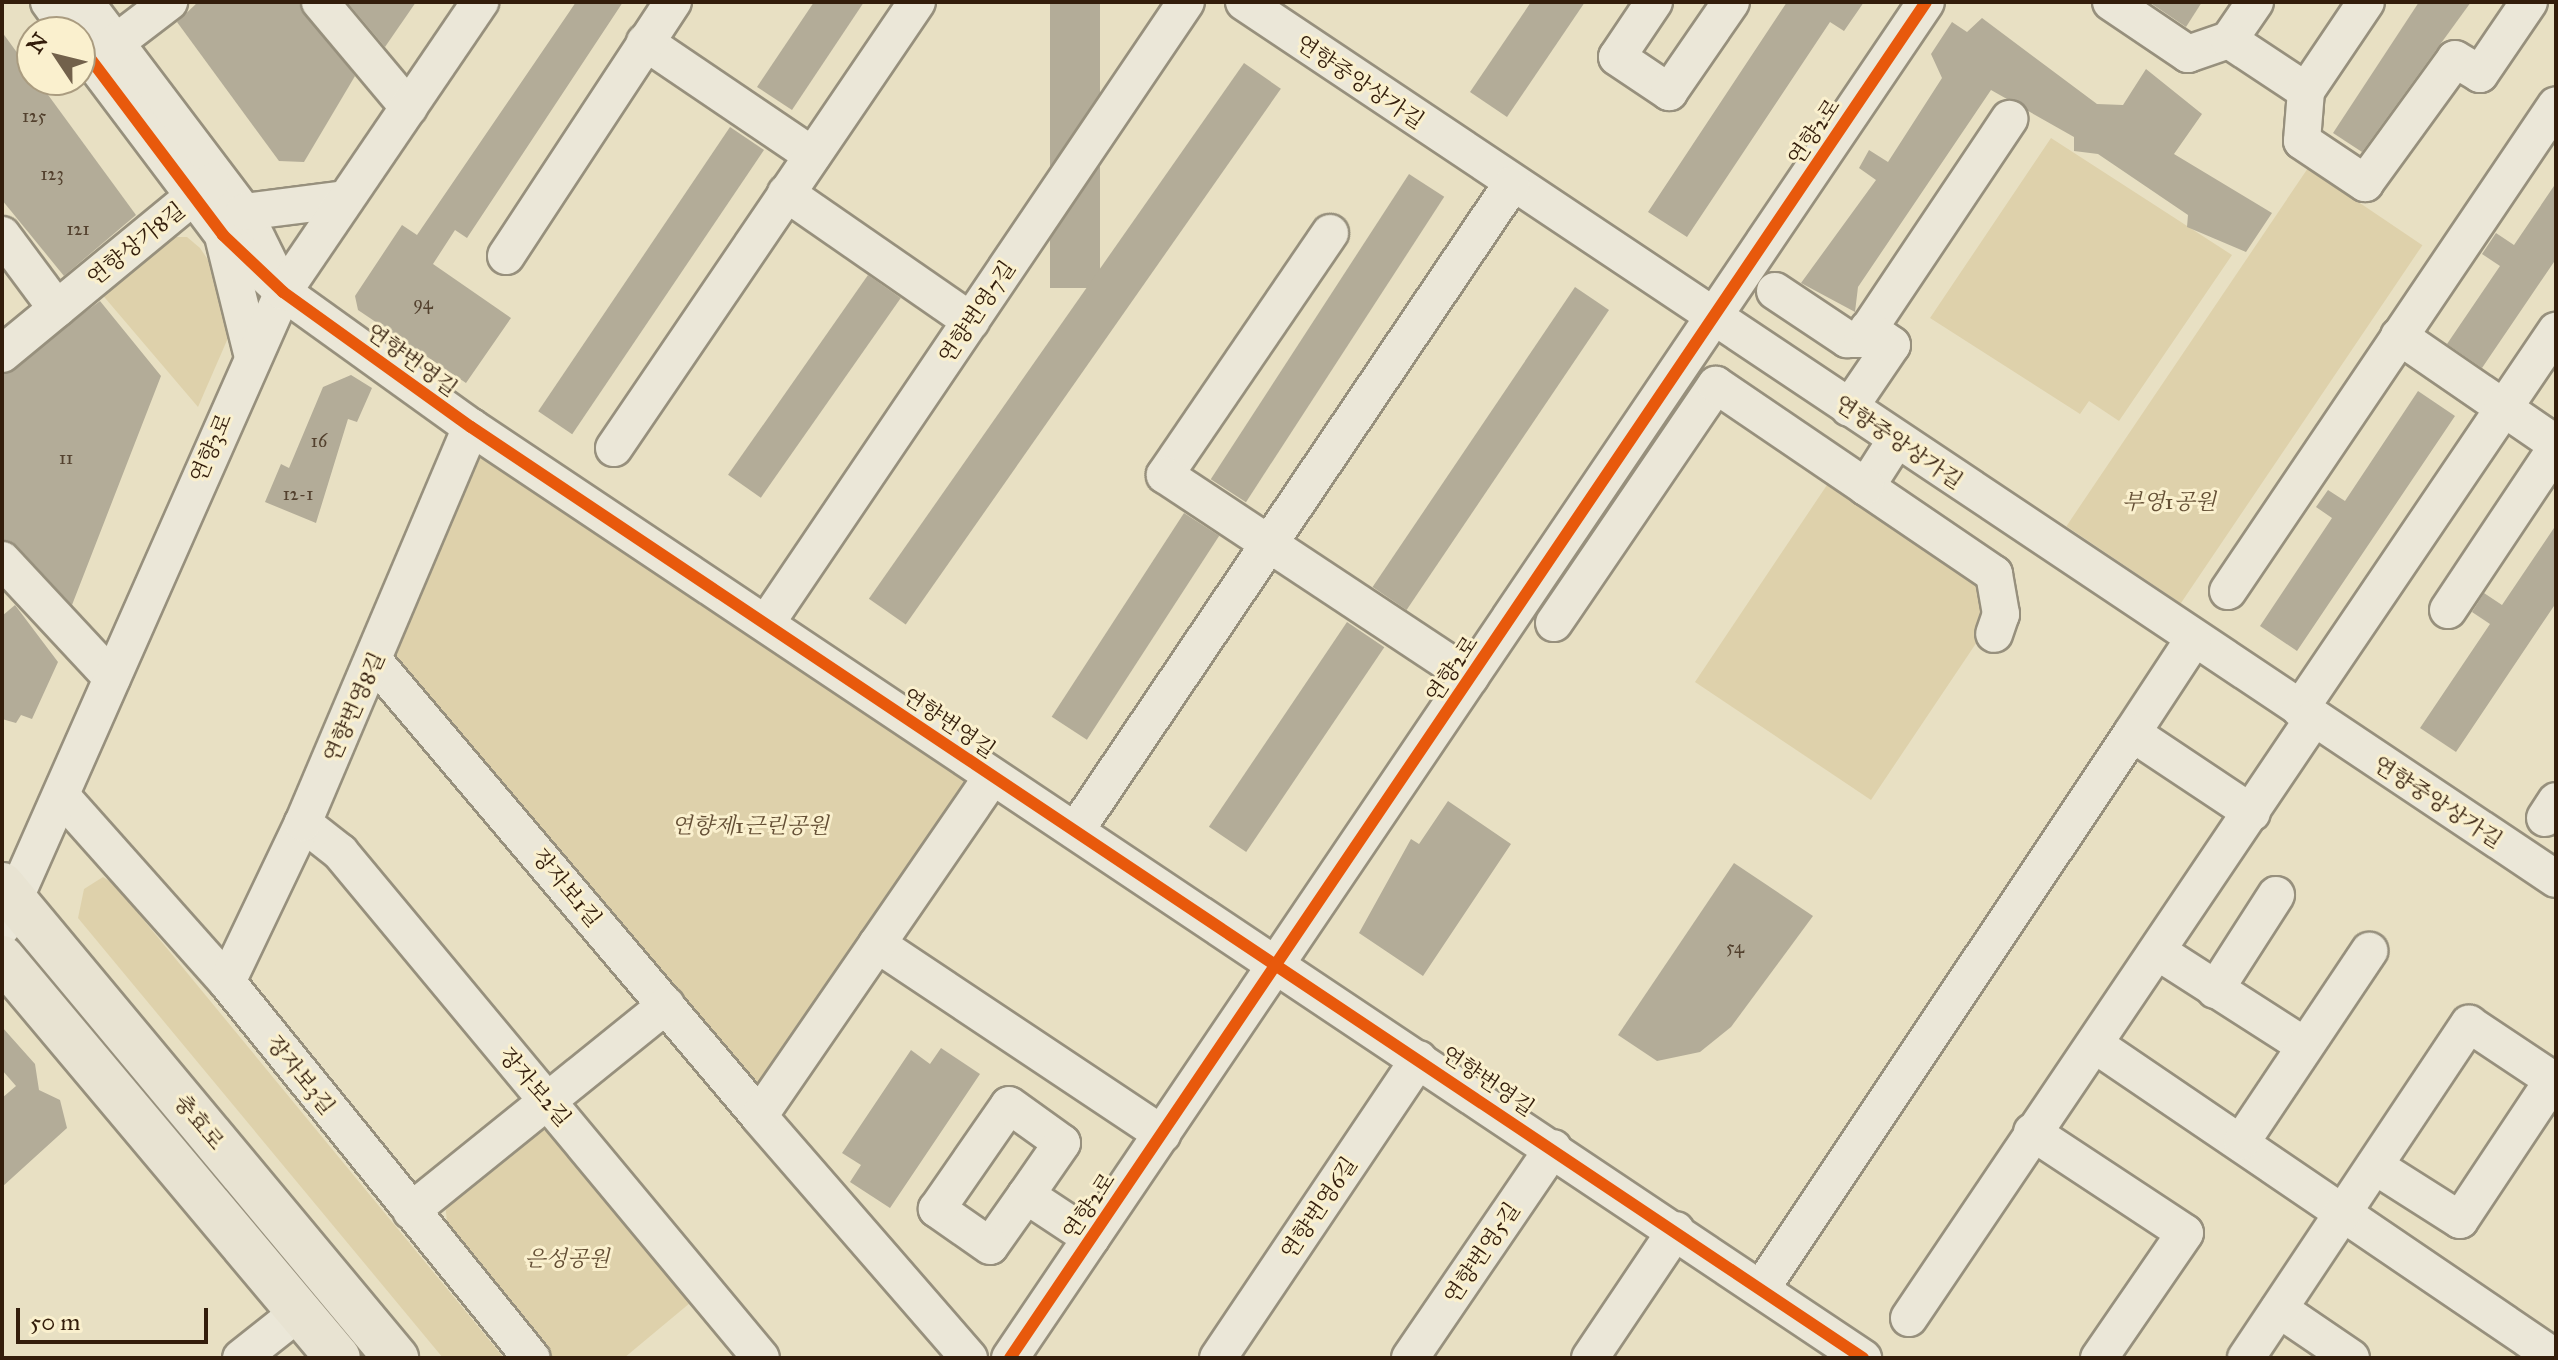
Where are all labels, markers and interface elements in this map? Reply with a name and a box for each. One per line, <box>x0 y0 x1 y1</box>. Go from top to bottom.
north arrow <box>16 16 96 96</box>
text: N <box>21 28 54 58</box>
street label: 연향중앙상가길 <box>1291 29 1429 135</box>
street label: 연향2로 <box>1782 94 1846 170</box>
house number: 125 <box>22 105 46 127</box>
house number: 123 <box>40 163 64 185</box>
street label: 연향상가8길 <box>82 197 190 291</box>
house number: 121 <box>66 218 90 240</box>
street label: 연향번영7길 <box>933 256 1021 368</box>
house number: 94 <box>413 292 433 314</box>
street label: 연향번영길 <box>361 318 463 402</box>
street label: 연향중앙상가길 <box>1830 389 1968 495</box>
street label: 연향3로 <box>185 409 237 487</box>
house number: 16 <box>311 430 327 452</box>
house number: 11 <box>59 447 73 469</box>
house number: 12-1 <box>283 483 313 505</box>
park label: 부영1공원 <box>2122 489 2216 515</box>
street label: 연향2로 <box>1420 631 1484 707</box>
street label: 연향번영8길 <box>318 648 390 766</box>
street label: 연향번영길 <box>898 682 1000 764</box>
street label: 연향중앙상가길 <box>2368 750 2508 854</box>
park label: 연향제1근린공원 <box>671 813 829 839</box>
street label: 장자보1길 <box>527 844 607 932</box>
house number: 54 <box>1726 936 1744 958</box>
street label: 장자보3길 <box>261 1030 341 1120</box>
street label: 연향번영길 <box>1437 1040 1539 1122</box>
street label: 장자보2길 <box>494 1042 576 1132</box>
street label: 충효로 <box>168 1089 230 1155</box>
street label: 연향번영6길 <box>1275 1152 1363 1264</box>
street label: 연향2로 <box>1057 1168 1121 1244</box>
street label: 연향번영5길 <box>1438 1197 1526 1309</box>
park label: 은성공원 <box>524 1246 610 1272</box>
scale bar <box>20 1292 212 1342</box>
text: 50 m <box>30 1307 80 1337</box>

